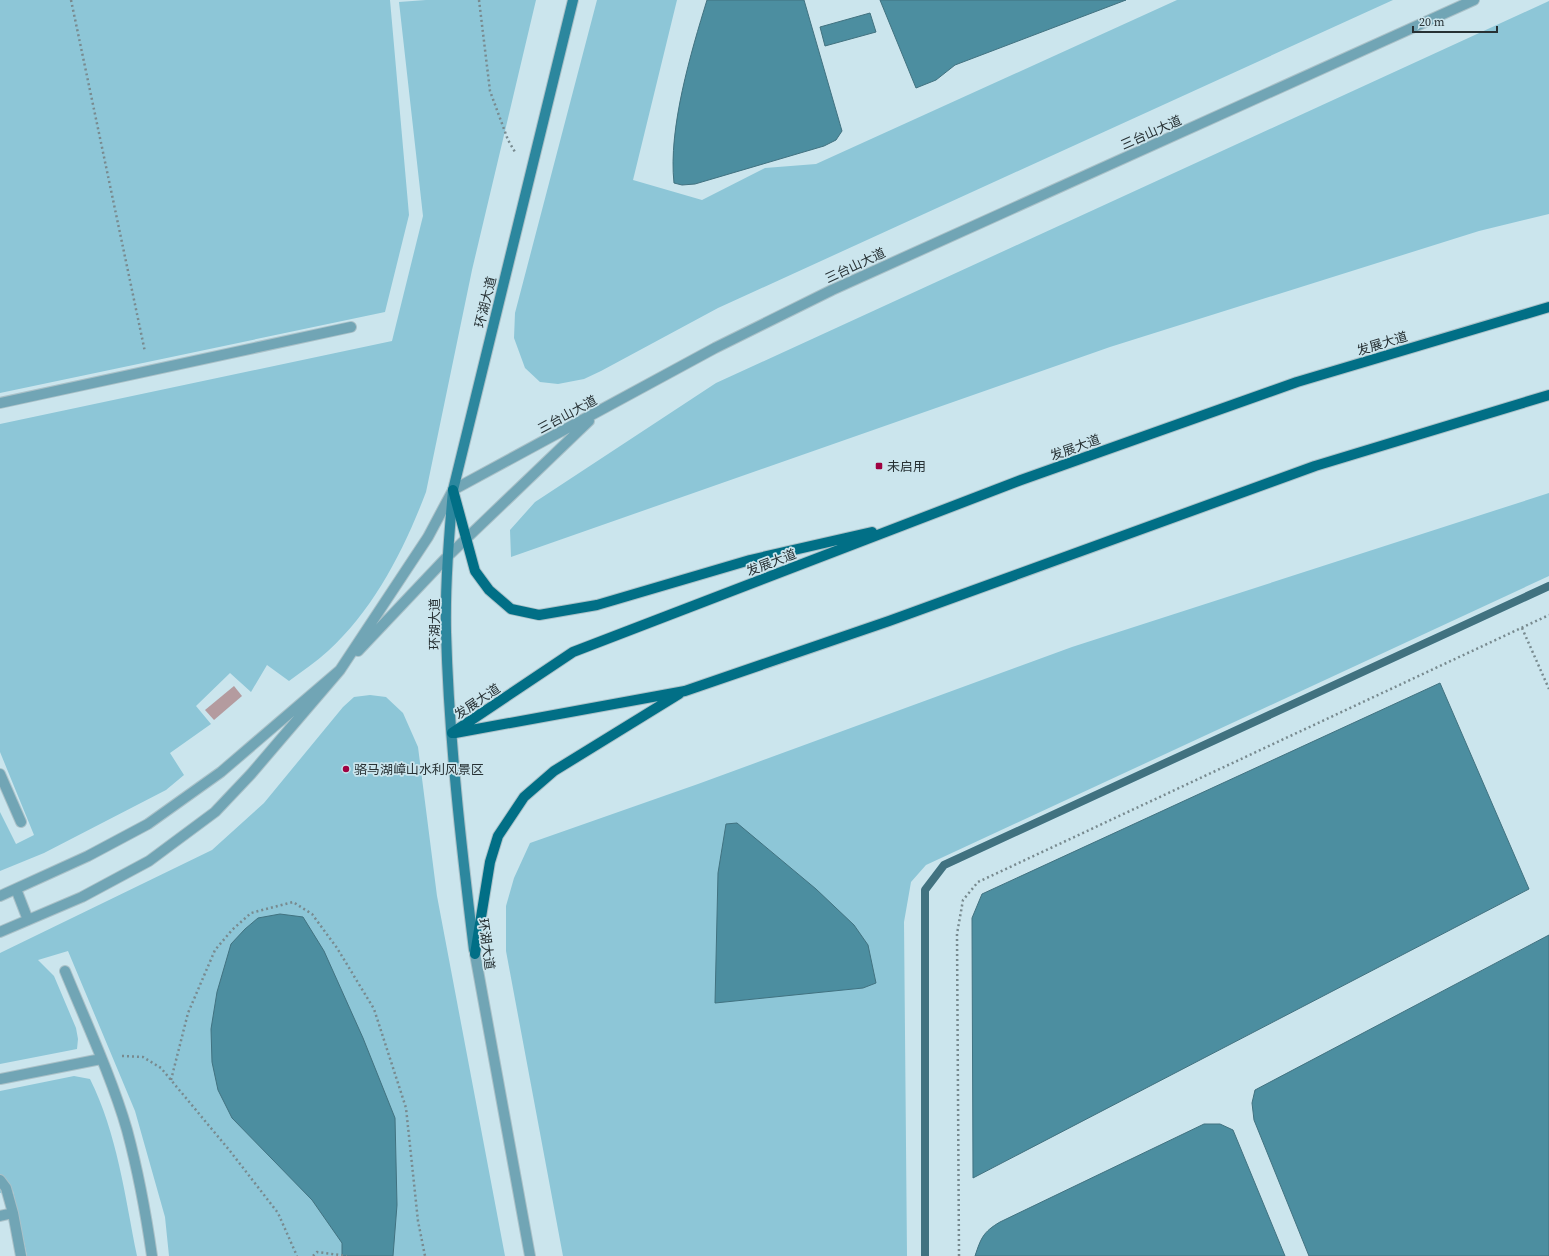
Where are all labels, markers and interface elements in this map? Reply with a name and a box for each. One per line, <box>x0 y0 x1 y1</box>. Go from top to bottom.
scale bar <box>1413 8 1497 34</box>
text: 20 m <box>1419 14 1445 30</box>
street label: 三台山大道 <box>1118 111 1184 153</box>
street label: 三台山大道 <box>822 244 888 287</box>
street label: 环湖大道 <box>471 275 500 329</box>
street label: 发展大道 <box>1355 328 1410 359</box>
street label: 三台山大道 <box>535 392 600 437</box>
street label: 发展大道 <box>1048 431 1103 464</box>
place label: 未启用 <box>887 458 926 475</box>
marker: 未启用 <box>874 461 884 471</box>
street label: 发展大道 <box>744 545 799 580</box>
street label: 环湖大道 <box>426 598 443 650</box>
street label: 发展大道 <box>451 680 504 723</box>
place label: 骆马湖嶂山水利风景区 <box>354 761 484 778</box>
marker: 骆马湖嶂山水利风景区 <box>341 764 351 774</box>
street label: 环湖大道 <box>474 917 499 971</box>

